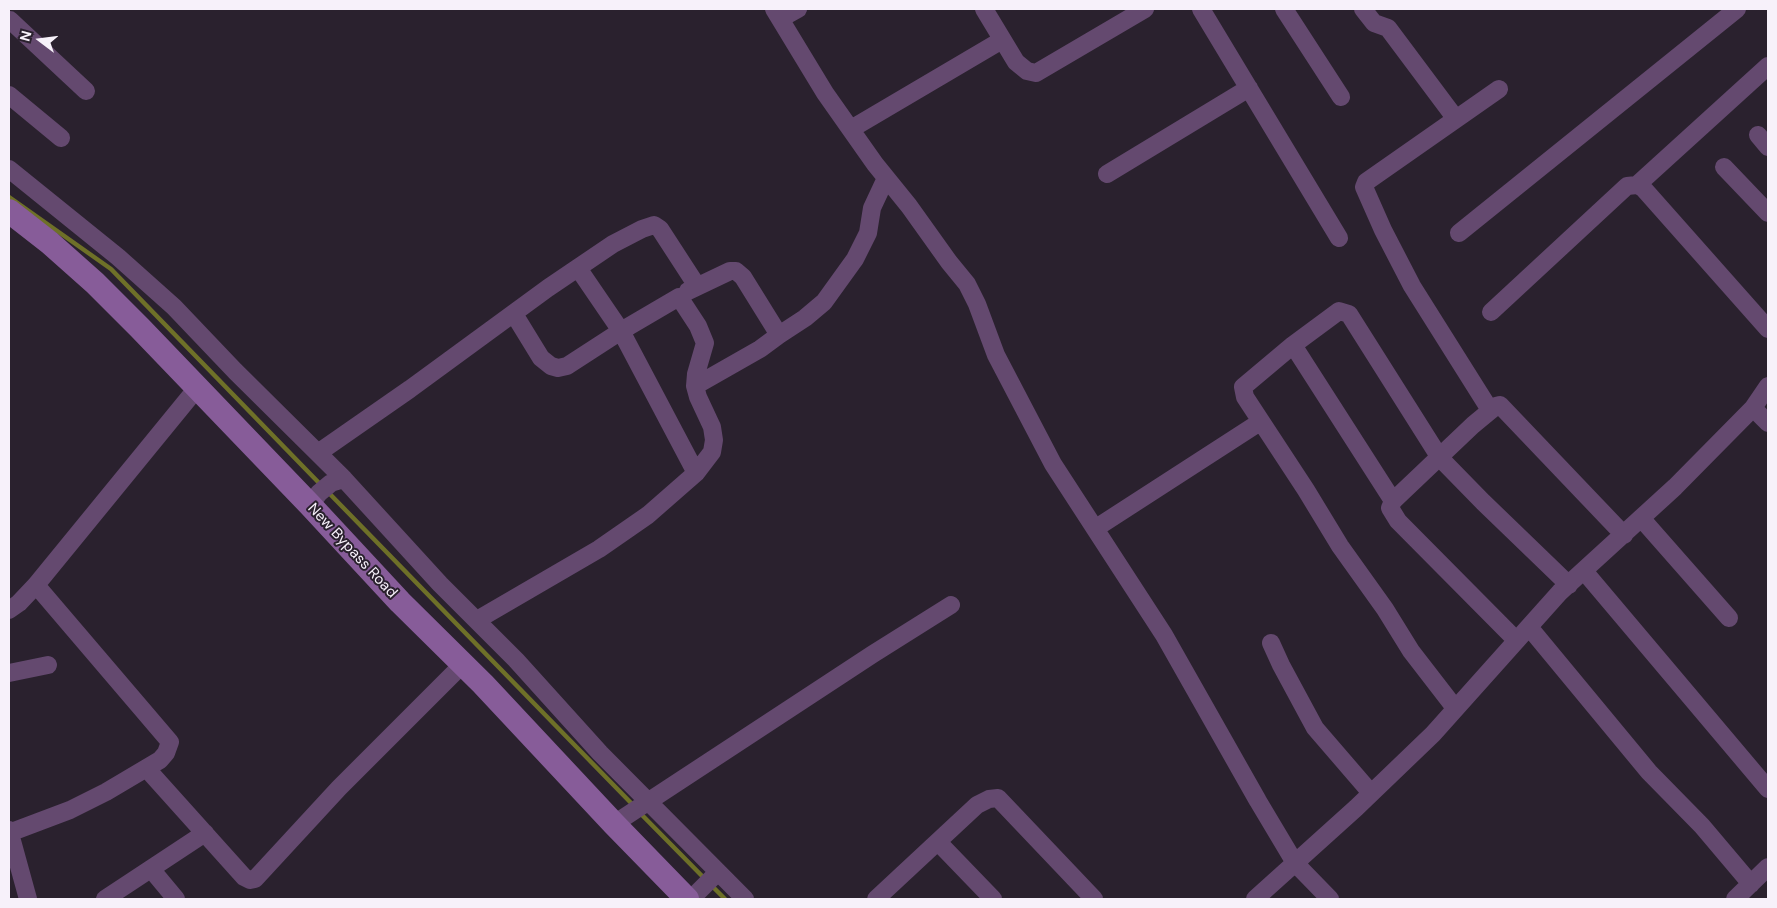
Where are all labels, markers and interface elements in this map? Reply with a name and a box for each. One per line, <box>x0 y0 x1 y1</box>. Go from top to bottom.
north arrow <box>15 15 65 65</box>
text: N <box>15 29 36 43</box>
street label: New Bypass Road <box>304 500 400 602</box>

